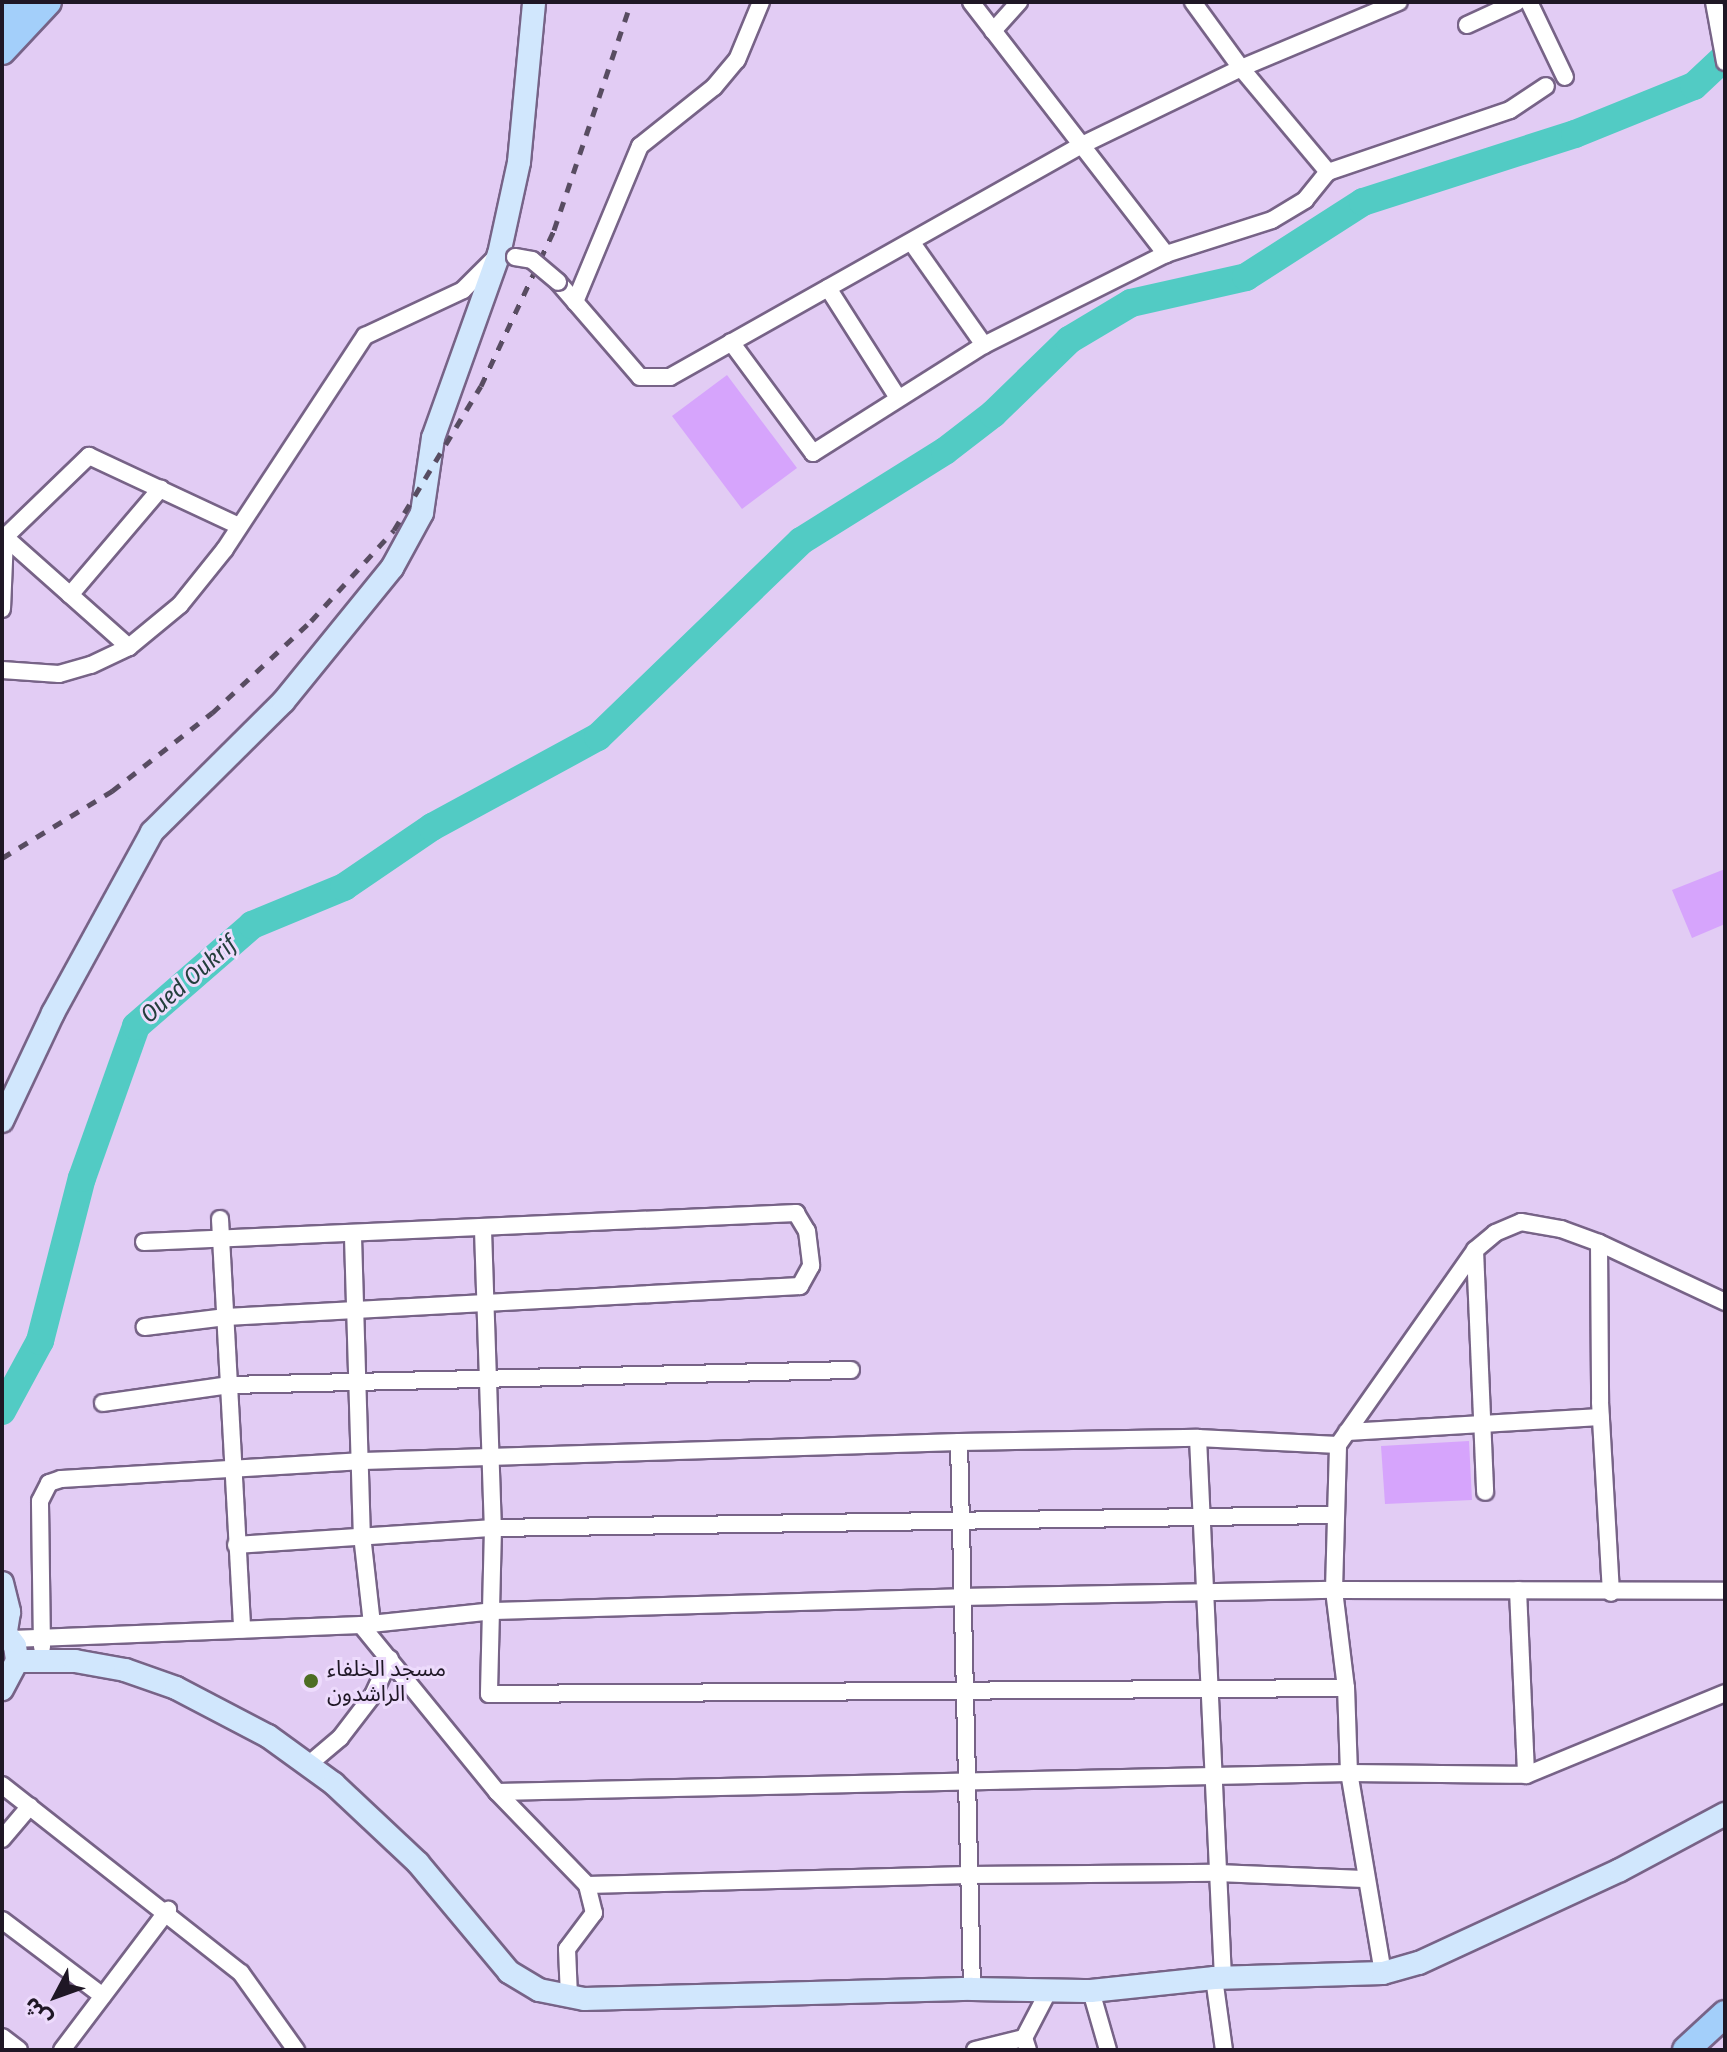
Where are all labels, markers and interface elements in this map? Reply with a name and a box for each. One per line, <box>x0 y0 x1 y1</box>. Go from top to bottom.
water label: Oued Oukrif <box>135 931 243 1029</box>
place label: مسجد الخلفاء الراشدون <box>327 1655 446 1706</box>
marker: مسجد الخلفاء الراشدون <box>302 1672 320 1690</box>
north arrow <box>16 1956 96 2036</box>
text: ش <box>17 1992 58 2032</box>

